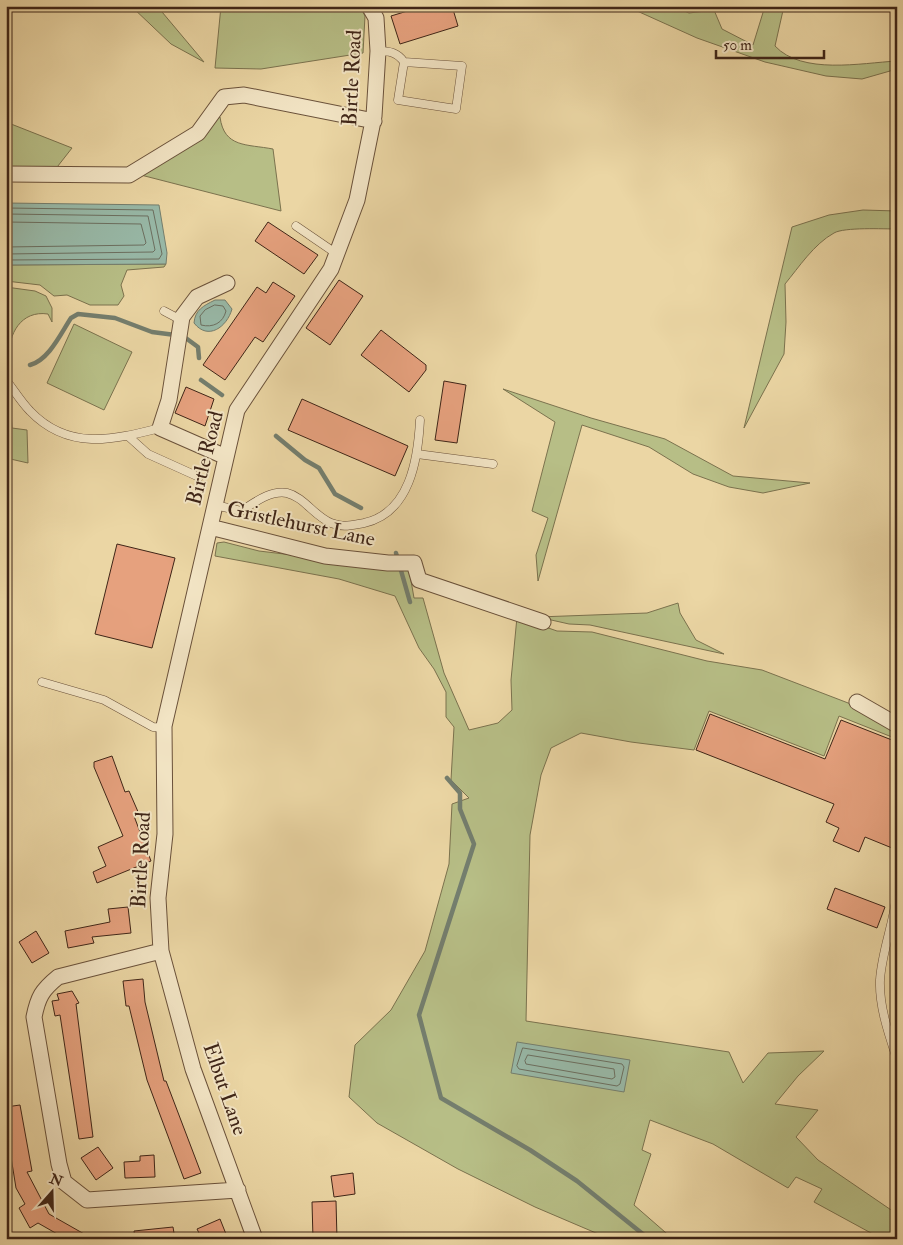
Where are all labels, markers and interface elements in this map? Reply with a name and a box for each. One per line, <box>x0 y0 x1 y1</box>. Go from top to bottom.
scale bar <box>716 28 823 60</box>
street label: Birtle Road <box>336 29 368 127</box>
text: 50 m <box>723 36 752 55</box>
street label: Birtle Road <box>180 407 230 508</box>
street label: Gristlehurst Lane <box>225 495 378 553</box>
street label: Birtle Road <box>125 811 157 909</box>
street label: Elbut Lane <box>197 1039 253 1139</box>
north arrow <box>28 1168 78 1218</box>
text: N <box>47 1170 66 1191</box>

